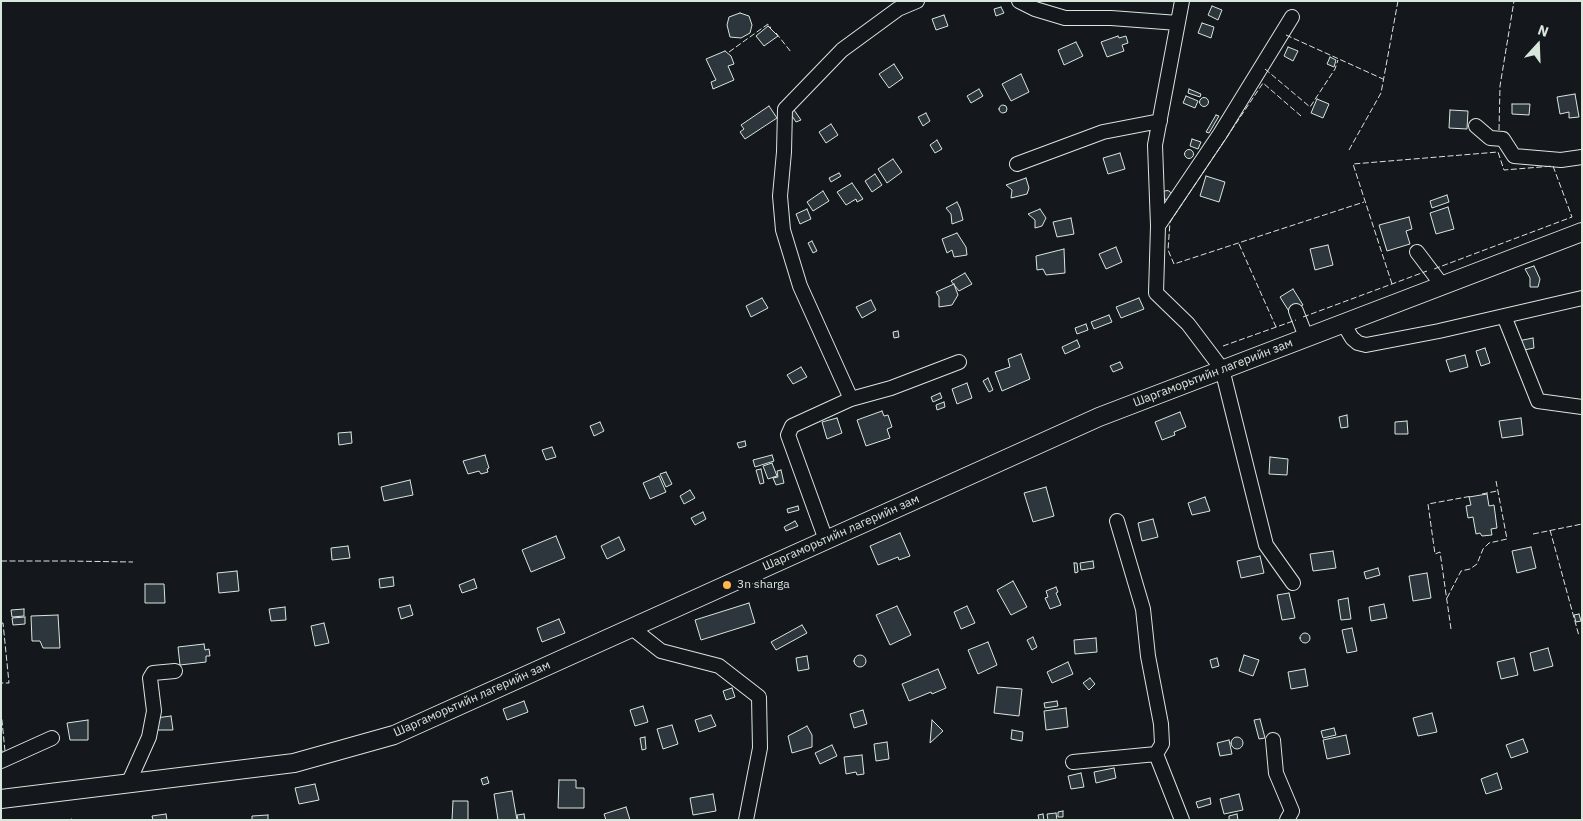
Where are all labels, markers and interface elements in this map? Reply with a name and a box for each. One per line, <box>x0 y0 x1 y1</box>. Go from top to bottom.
north arrow <box>1513 20 1563 70</box>
text: N <box>1535 21 1551 41</box>
street label: Шаргаморьтийн лагерийн зам <box>1131 336 1295 410</box>
street label: Шаргаморьтийн лагерийн зам <box>760 492 922 574</box>
place label: 3n sharga <box>737 578 790 592</box>
marker: 3n sharga <box>721 579 733 591</box>
street label: Шаргаморьтийн лагерийн зам <box>391 658 553 740</box>

